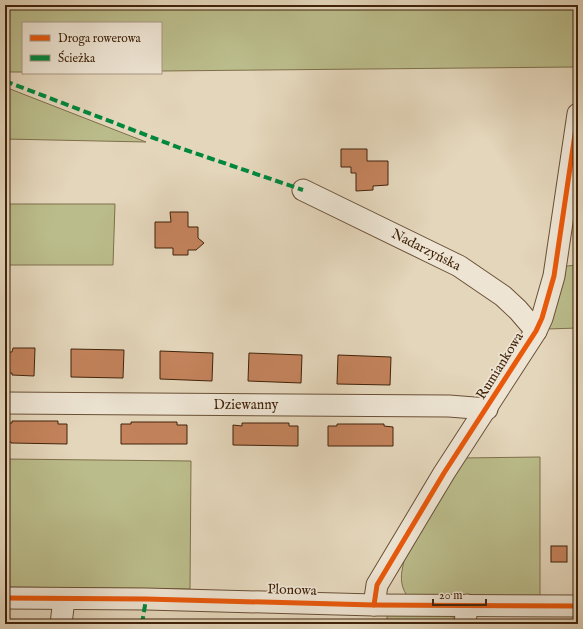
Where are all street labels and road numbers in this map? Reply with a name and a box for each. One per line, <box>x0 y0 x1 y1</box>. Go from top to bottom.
street label: Nadarzyńska <box>388 225 465 276</box>
street label: Rumiankowa <box>472 328 528 403</box>
street label: Dziewanny <box>214 396 278 414</box>
street label: Plonowa <box>267 580 318 600</box>

